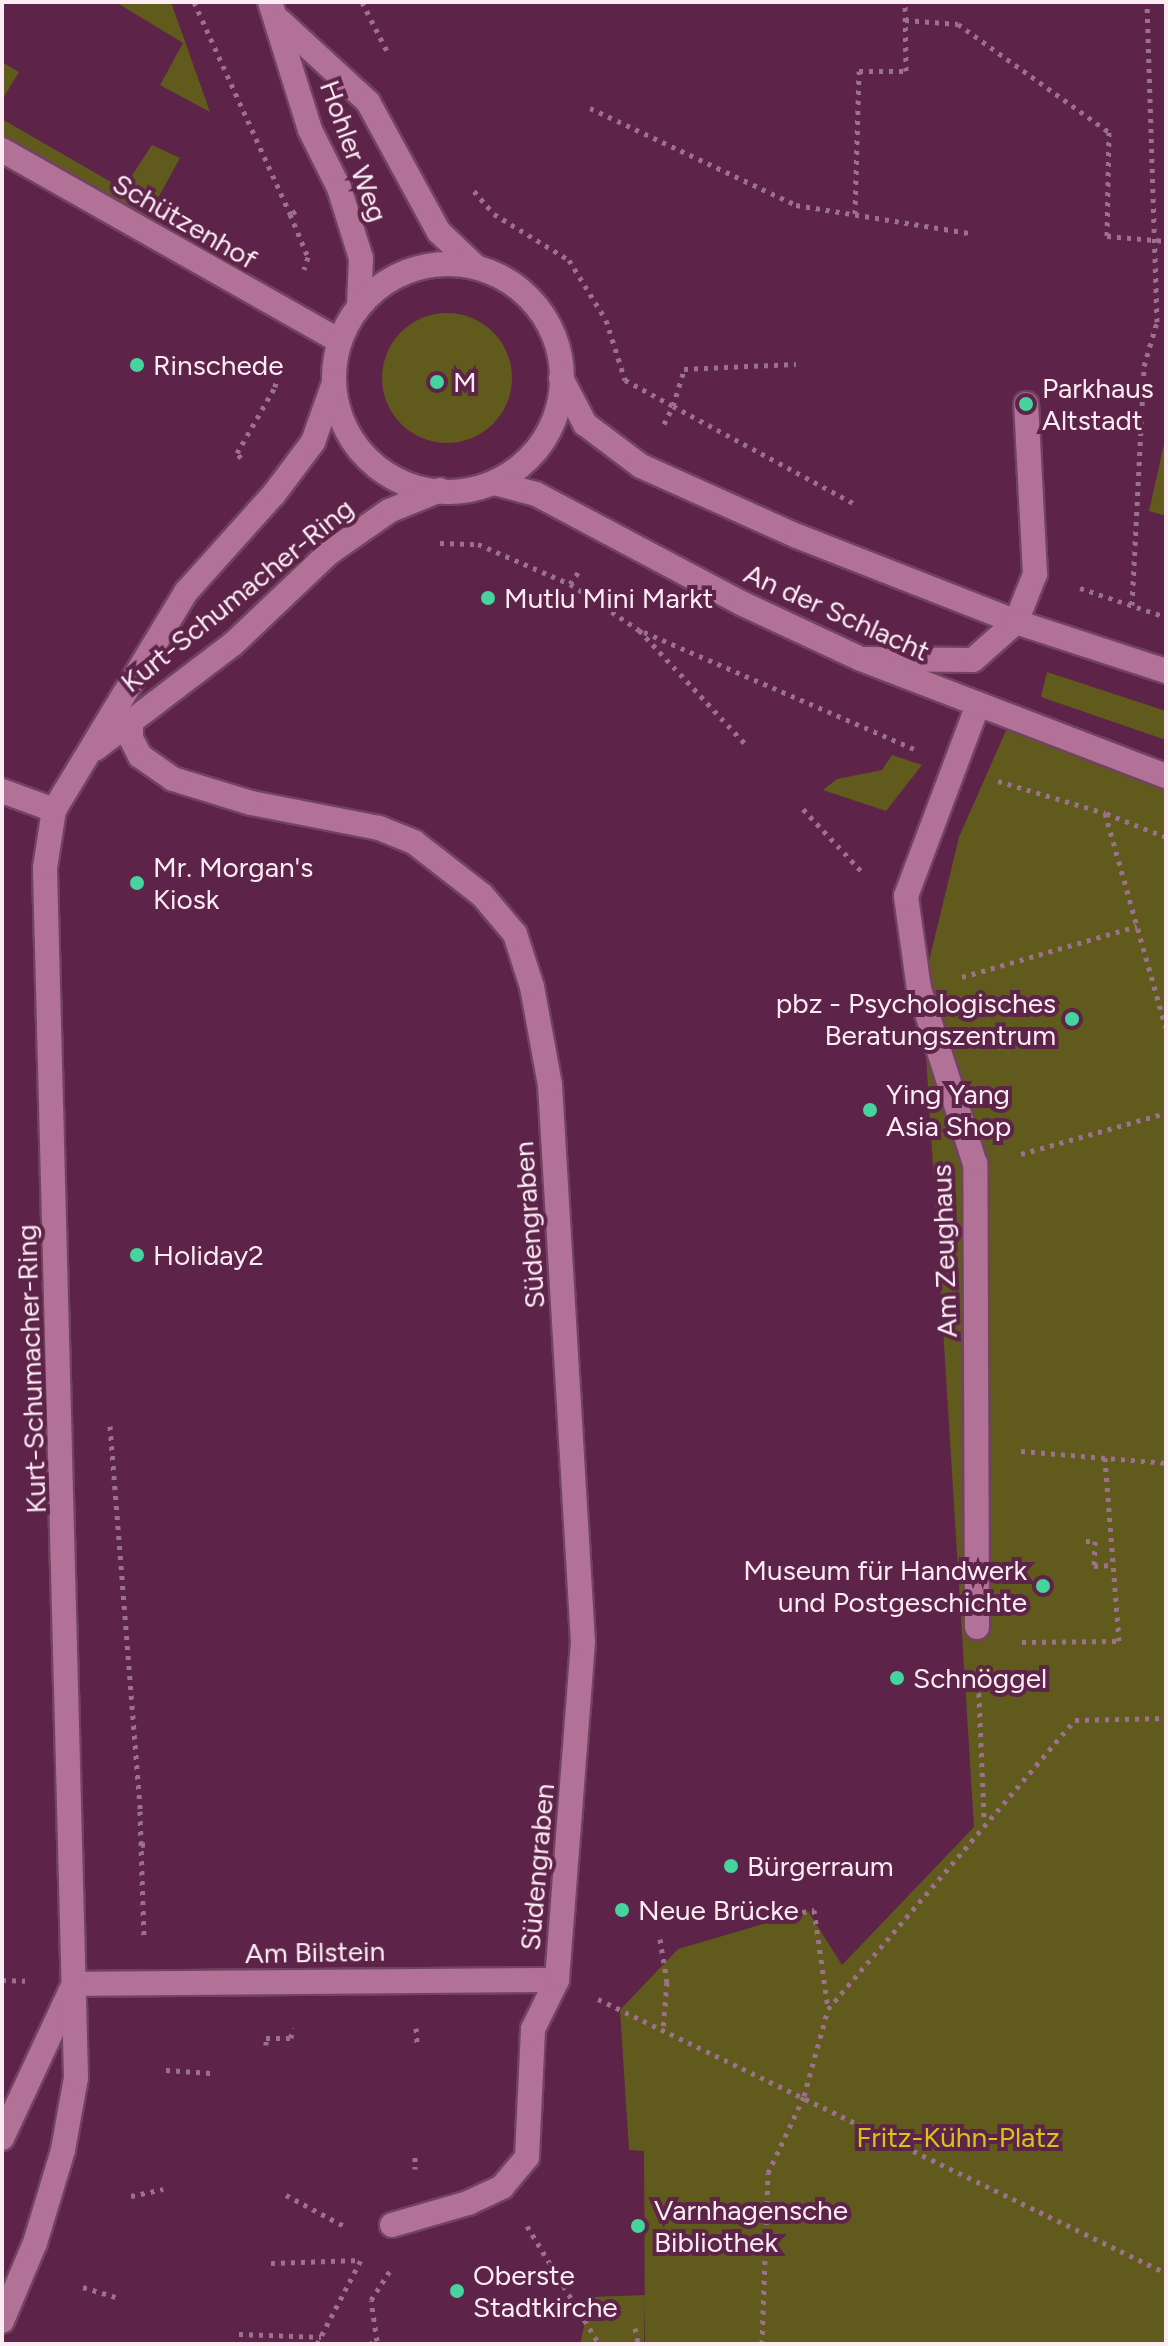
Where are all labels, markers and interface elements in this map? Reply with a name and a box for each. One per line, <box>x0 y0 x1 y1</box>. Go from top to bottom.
street label: Hohler Weg <box>313 76 395 226</box>
street label: Schützenhof <box>107 166 263 276</box>
place label: Rinschede <box>153 348 283 382</box>
marker: Rinschede <box>128 356 146 374</box>
place label: M <box>453 365 477 399</box>
place label: Parkhaus Altstadt <box>1042 371 1154 437</box>
marker: M <box>428 373 446 391</box>
marker: Parkhaus Altstadt <box>1017 395 1035 413</box>
street label: Kurt-Schumacher-Ring <box>114 491 360 699</box>
street label: An der Schlacht <box>739 556 935 668</box>
place label: Mutlu Mini Markt <box>504 581 713 615</box>
marker: Mutlu Mini Markt <box>479 589 497 607</box>
place label: Mr. Morgan's Kiosk <box>153 850 313 916</box>
marker: Mr. Morgan's Kiosk <box>128 874 146 892</box>
place label: pbz - Psychologisches Beratungszentrum <box>776 986 1056 1052</box>
marker: pbz - Psychologisches Beratungszentrum <box>1063 1010 1081 1028</box>
place label: Ying Yang Asia Shop <box>886 1077 1011 1143</box>
marker: Ying Yang Asia Shop <box>861 1101 879 1119</box>
street label: Südengraben <box>506 1140 552 1310</box>
street label: Am Zeughaus <box>924 1164 964 1338</box>
street label: Kurt-Schumacher-Ring <box>9 1224 53 1514</box>
place label: Holiday2 <box>153 1238 264 1272</box>
marker: Holiday2 <box>128 1246 146 1264</box>
place label: Museum für Handwerk und Postgeschichte <box>743 1553 1027 1619</box>
marker: Museum für Handwerk und Postgeschichte <box>1034 1577 1052 1595</box>
place label: Schnöggel <box>913 1661 1047 1695</box>
marker: Schnöggel <box>888 1669 906 1687</box>
street label: Südengraben <box>513 1782 561 1952</box>
place label: Bürgerraum <box>747 1849 894 1883</box>
marker: Bürgerraum <box>722 1857 740 1875</box>
place label: Neue Brücke <box>638 1893 799 1927</box>
marker: Neue Brücke <box>613 1901 631 1919</box>
street label: Am Bilstein <box>245 1934 385 1970</box>
park label: Fritz-Kühn-Platz <box>856 2120 1060 2154</box>
place label: Varnhagensche Bibliothek <box>654 2193 848 2259</box>
marker: Varnhagensche Bibliothek <box>629 2217 647 2235</box>
place label: Oberste Stadtkirche <box>473 2258 618 2324</box>
marker: Oberste Stadtkirche <box>448 2282 466 2300</box>

